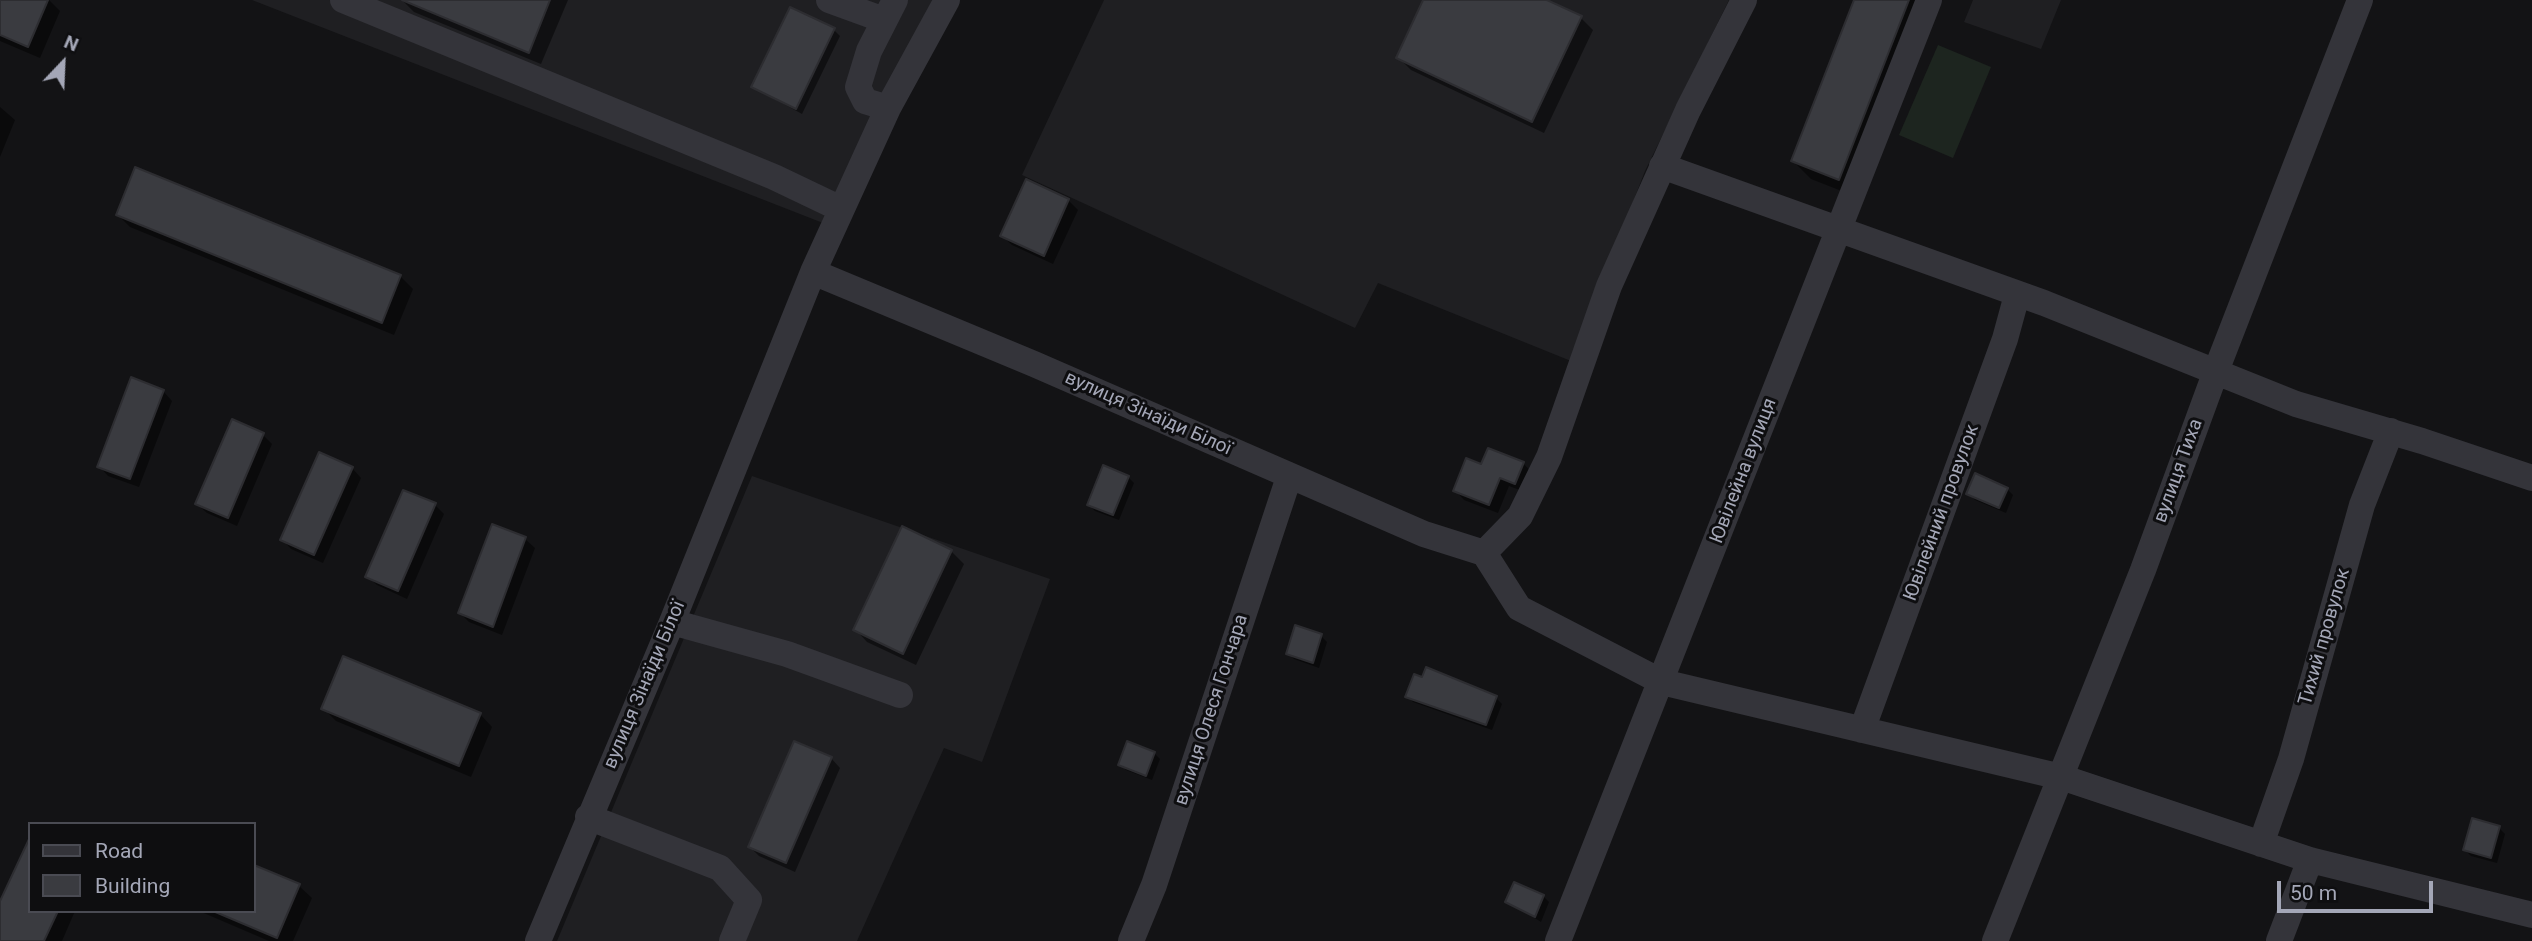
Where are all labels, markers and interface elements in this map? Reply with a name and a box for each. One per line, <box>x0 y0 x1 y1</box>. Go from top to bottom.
north arrow <box>28 28 98 98</box>
text: N <box>61 30 82 56</box>
street label: вулиця Зінаїди Білої <box>1061 367 1235 461</box>
street label: Ювілейна вулиця <box>1706 395 1782 547</box>
street label: вулиця Тиха <box>2150 416 2208 526</box>
street label: Ювілейний провулок <box>1899 422 1985 604</box>
street label: Тихий провулок <box>2295 566 2355 708</box>
street label: вулиця Зінаїди Білої <box>599 598 691 772</box>
street label: вулиця Олеся Гончара <box>1170 612 1254 808</box>
legend <box>28 822 256 913</box>
text: Road <box>95 839 143 863</box>
scale bar <box>2280 867 2436 911</box>
text: Building <box>95 874 170 898</box>
text: 50 m <box>2290 881 2337 905</box>

